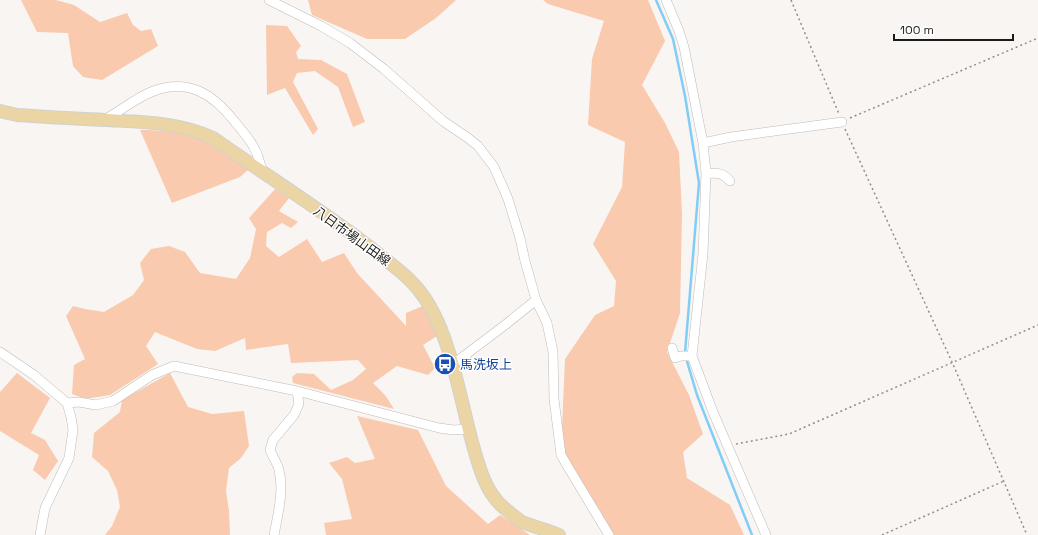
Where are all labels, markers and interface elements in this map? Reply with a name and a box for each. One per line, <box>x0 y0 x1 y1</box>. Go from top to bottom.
scale bar <box>894 16 1013 42</box>
text: 100 m <box>900 22 934 38</box>
street label: 八日市場山田線 <box>310 202 394 270</box>
bus stop icon: 馬洗坂上 <box>432 351 458 377</box>
place label: 馬洗坂上 <box>460 356 512 373</box>

